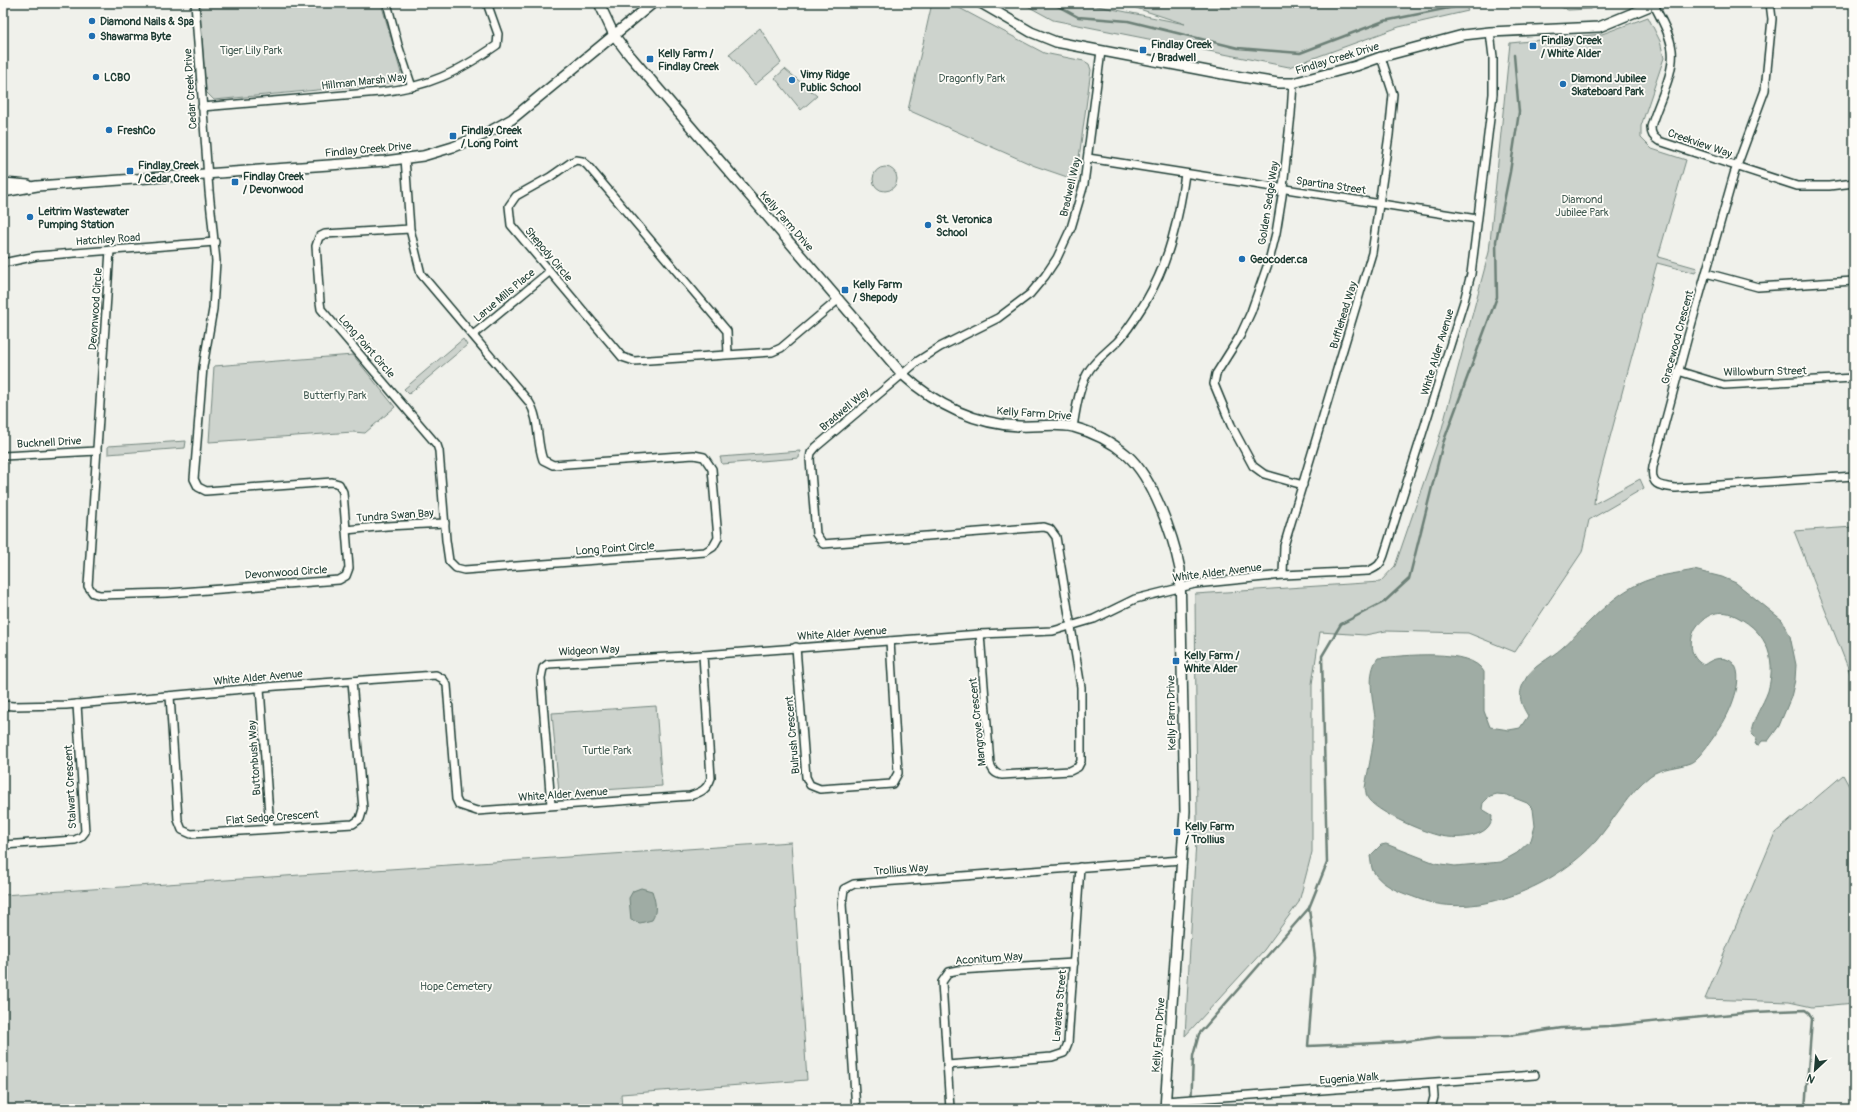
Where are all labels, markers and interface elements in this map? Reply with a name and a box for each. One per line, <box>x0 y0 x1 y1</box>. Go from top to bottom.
place label: Diamond Nails & Spa <box>100 15 194 28</box>
marker: Diamond Nails & Spa <box>87 16 97 26</box>
place label: Shawarma Byte <box>100 30 172 43</box>
marker: Shawarma Byte <box>87 31 97 41</box>
place label: Findlay Creek / White Alder <box>1541 34 1602 60</box>
place label: Findlay Creek / Bradwell <box>1151 38 1212 64</box>
street label: Findlay Creek Drive <box>1294 39 1381 77</box>
marker: Findlay Creek / White Alder <box>1528 41 1538 51</box>
park label: Tiger Lily Park <box>220 44 283 57</box>
marker: Findlay Creek / Bradwell <box>1138 45 1148 55</box>
place label: Kelly Farm / Findlay Creek <box>658 47 719 73</box>
street label: Cedar Creek Drive <box>181 48 200 130</box>
marker: Kelly Farm / Findlay Creek <box>645 54 655 64</box>
place label: Vimy Ridge Public School <box>800 68 862 94</box>
place label: LCBO <box>104 71 130 84</box>
street label: Hillman Marsh Way <box>321 71 408 92</box>
marker: LCBO <box>91 72 101 82</box>
park label: Dragonfly Park <box>939 72 1006 85</box>
place label: Diamond Jubilee Skateboard Park <box>1571 72 1647 98</box>
marker: Vimy Ridge Public School <box>787 75 797 85</box>
marker: Diamond Jubilee Skateboard Park <box>1558 79 1568 89</box>
place label: FreshCo <box>117 124 156 137</box>
place label: Findlay Creek / Long Point <box>461 124 522 150</box>
marker: FreshCo <box>104 125 114 135</box>
street label: Creekview Way <box>1666 126 1734 161</box>
marker: Findlay Creek / Long Point <box>448 131 458 141</box>
street label: Findlay Creek Drive <box>324 139 412 160</box>
street label: Bradwell Way <box>1057 156 1084 218</box>
place label: Findlay Creek / Cedar Creek <box>138 159 200 185</box>
street label: Golden Sedge Way <box>1255 160 1282 246</box>
marker: Findlay Creek / Cedar Creek <box>125 166 135 176</box>
place label: Findlay Creek / Devonwood <box>243 170 304 196</box>
street label: Spartina Street <box>1295 174 1367 197</box>
marker: Findlay Creek / Devonwood <box>230 177 240 187</box>
street label: Kelly Farm Drive <box>757 189 817 254</box>
park label: Diamond Jubilee Park <box>1555 193 1609 219</box>
place label: Leitrim Wastewater Pumping Station <box>38 205 130 231</box>
marker: Leitrim Wastewater Pumping Station <box>25 212 35 222</box>
place label: St. Veronica School <box>936 213 992 239</box>
marker: St. Veronica School <box>923 220 933 230</box>
street label: Shepody Circle <box>522 225 575 285</box>
street label: Hatchley Road <box>75 231 141 248</box>
place label: Geocoder.ca <box>1250 253 1307 266</box>
marker: Geocoder.ca <box>1237 254 1247 264</box>
street label: Larue Mills Place <box>471 266 538 325</box>
street label: Devonwood Circle <box>86 267 105 351</box>
place label: Kelly Farm / Shepody <box>853 278 902 304</box>
street label: Bufflehead Way <box>1327 280 1360 350</box>
marker: Kelly Farm / Shepody <box>840 285 850 295</box>
street label: Gracewood Crescent <box>1659 288 1696 385</box>
street label: White Alder Avenue <box>1418 307 1457 397</box>
street label: Long Point Circle <box>336 312 398 381</box>
street label: Willowburn Street <box>1723 364 1807 379</box>
street label: Bradwell Way <box>817 385 872 434</box>
park label: Butterfly Park <box>303 389 367 402</box>
street label: Kelly Farm Drive <box>996 404 1072 423</box>
street label: Bucknell Drive <box>16 434 82 451</box>
street label: Tundra Swan Bay <box>356 506 435 525</box>
street label: Long Point Circle <box>575 539 656 558</box>
street label: White Alder Avenue <box>1172 561 1263 584</box>
street label: Devonwood Circle <box>244 563 328 582</box>
street label: White Alder Avenue <box>797 624 888 643</box>
street label: Widgeon Way <box>558 642 620 659</box>
place label: Kelly Farm / White Alder <box>1184 649 1240 675</box>
marker: Kelly Farm / White Alder <box>1171 656 1181 666</box>
street label: White Alder Avenue <box>213 667 304 688</box>
street label: Kelly Farm Drive <box>1164 675 1179 751</box>
street label: Mangrove Crescent <box>966 676 989 767</box>
street label: Bulrush Crescent <box>783 695 802 775</box>
street label: Buttonbush Way <box>245 720 264 796</box>
street label: Stalwart Crescent <box>62 744 79 829</box>
park label: Turtle Park <box>582 744 632 757</box>
street label: White Alder Avenue <box>518 785 609 804</box>
street label: Flat Sedge Crescent <box>225 808 320 827</box>
place label: Kelly Farm / Trollius <box>1185 820 1234 846</box>
marker: Kelly Farm / Trollius <box>1172 827 1182 837</box>
street label: Trollius Way <box>873 861 929 878</box>
street label: Aconitum Way <box>955 950 1024 967</box>
street label: Lavatera Street <box>1050 969 1069 1043</box>
park label: Hope Cemetery <box>420 980 492 993</box>
street label: Kelly Farm Drive <box>1149 997 1168 1073</box>
north arrow <box>1795 1050 1835 1090</box>
street label: Eugenia Walk <box>1319 1070 1380 1087</box>
text: N <box>1804 1071 1817 1086</box>

